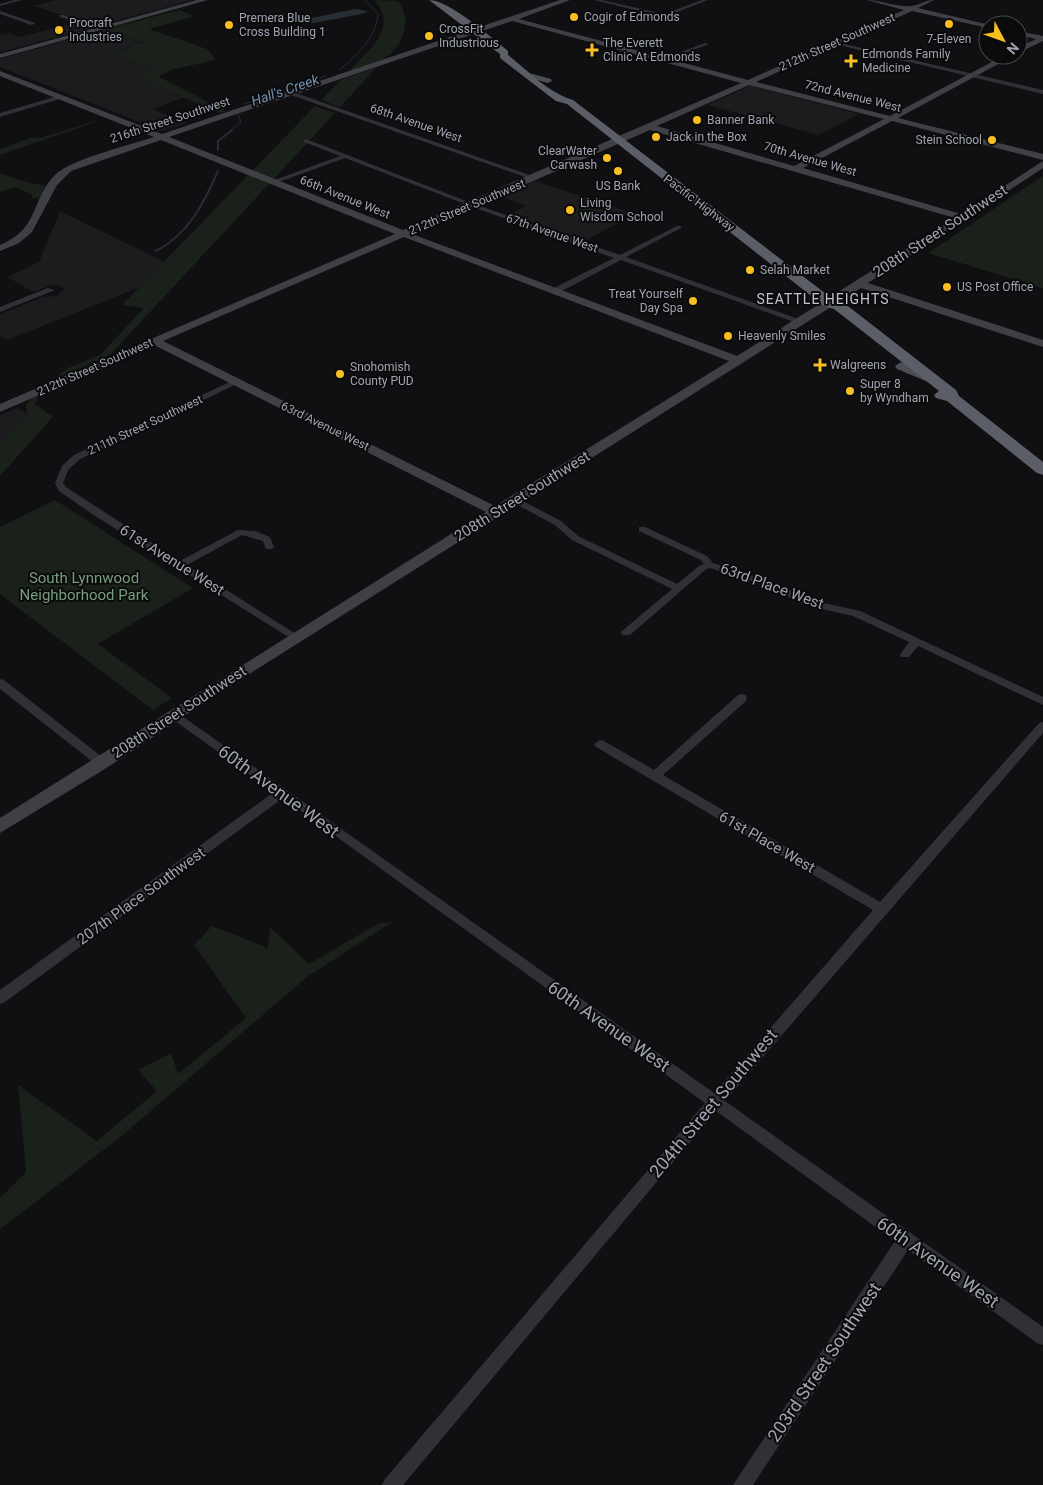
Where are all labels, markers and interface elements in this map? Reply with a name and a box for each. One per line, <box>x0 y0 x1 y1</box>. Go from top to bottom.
place label: Cogir of Edmonds <box>584 10 680 24</box>
street label: 212th Street Southwest <box>777 10 897 74</box>
place label: Premera Blue Cross Building 1 <box>239 11 326 39</box>
marker: Cogir of Edmonds <box>568 11 580 23</box>
north arrow <box>978 15 1028 65</box>
place label: Procraft Industries <box>69 16 122 44</box>
marker: 7-Eleven <box>943 18 955 30</box>
marker: Premera Blue Cross Building 1 <box>223 19 235 31</box>
place label: CrossFit Industrious <box>439 22 499 50</box>
marker: Procraft Industries <box>53 24 65 36</box>
marker: CrossFit Industrious <box>423 30 435 42</box>
place label: 7-Eleven <box>927 32 971 46</box>
place label: The Everett Clinic At Edmonds <box>603 36 701 64</box>
text: N <box>1004 40 1022 58</box>
marker: The Everett Clinic At Edmonds <box>585 43 599 57</box>
place label: Edmonds Family Medicine <box>862 47 951 75</box>
marker: Edmonds Family Medicine <box>844 54 858 68</box>
water label: Hall's Creek <box>249 71 322 109</box>
street label: 72nd Avenue West <box>803 77 903 115</box>
street label: 216th Street Southwest <box>108 94 232 146</box>
street label: 68th Avenue West <box>368 101 464 145</box>
place label: Banner Bank <box>707 113 775 127</box>
marker: Banner Bank <box>691 114 703 126</box>
place label: Jack in the Box <box>666 130 747 144</box>
marker: Jack in the Box <box>650 131 662 143</box>
place label: Stein School <box>915 133 982 147</box>
marker: Stein School <box>986 134 998 146</box>
street label: 70th Avenue West <box>762 139 858 179</box>
place label: ClearWater Carwash <box>538 144 597 172</box>
marker: ClearWater Carwash <box>601 152 613 164</box>
marker: US Bank <box>612 165 624 177</box>
street label: 66th Avenue West <box>298 172 392 222</box>
street label: Pacific Highway <box>661 172 737 234</box>
street label: 212th Street Southwest <box>407 176 527 238</box>
place label: US Bank <box>596 179 641 193</box>
street label: 208th Street Southwest <box>870 181 1010 281</box>
place label: Living Wisdom School <box>580 196 664 224</box>
marker: Living Wisdom School <box>564 204 576 216</box>
street label: 67th Avenue West <box>504 211 600 255</box>
place label: Selah Market <box>760 263 830 277</box>
marker: Selah Market <box>744 264 756 276</box>
place label: US Post Office <box>957 280 1033 294</box>
marker: US Post Office <box>941 281 953 293</box>
place label: Treat Yourself Day Spa <box>609 287 684 315</box>
district label: SEATTLE HEIGHTS <box>757 291 889 307</box>
marker: Treat Yourself Day Spa <box>687 295 699 307</box>
place label: Heavenly Smiles <box>738 329 826 343</box>
marker: Heavenly Smiles <box>722 330 734 342</box>
street label: 212th Street Southwest <box>35 335 155 399</box>
place label: Walgreens <box>830 358 886 372</box>
marker: Walgreens <box>814 359 826 371</box>
place label: Snohomish County PUD <box>350 360 414 388</box>
marker: Snohomish County PUD <box>334 368 346 380</box>
place label: Super 8 by Wyndham <box>860 377 929 405</box>
marker: Super 8 by Wyndham <box>844 385 856 397</box>
street label: 211th Street Southwest <box>85 392 205 458</box>
street label: 63rd Avenue West <box>279 399 371 453</box>
street label: 208th Street Southwest <box>451 447 593 545</box>
street label: 61st Avenue West <box>116 521 228 599</box>
street label: 63rd Place West <box>718 559 826 613</box>
park label: South Lynnwood Neighborhood Park <box>20 569 149 604</box>
street label: 208th Street Southwest <box>109 662 249 762</box>
street label: 60th Avenue West <box>214 740 344 842</box>
street label: 61st Place West <box>716 807 818 877</box>
street label: 207th Place Southwest <box>74 843 209 948</box>
street label: 60th Avenue West <box>544 976 674 1076</box>
street label: 204th Street Southwest <box>645 1024 781 1182</box>
street label: 60th Avenue West <box>873 1212 1003 1312</box>
street label: 203rd Street Southwest <box>763 1278 885 1446</box>

